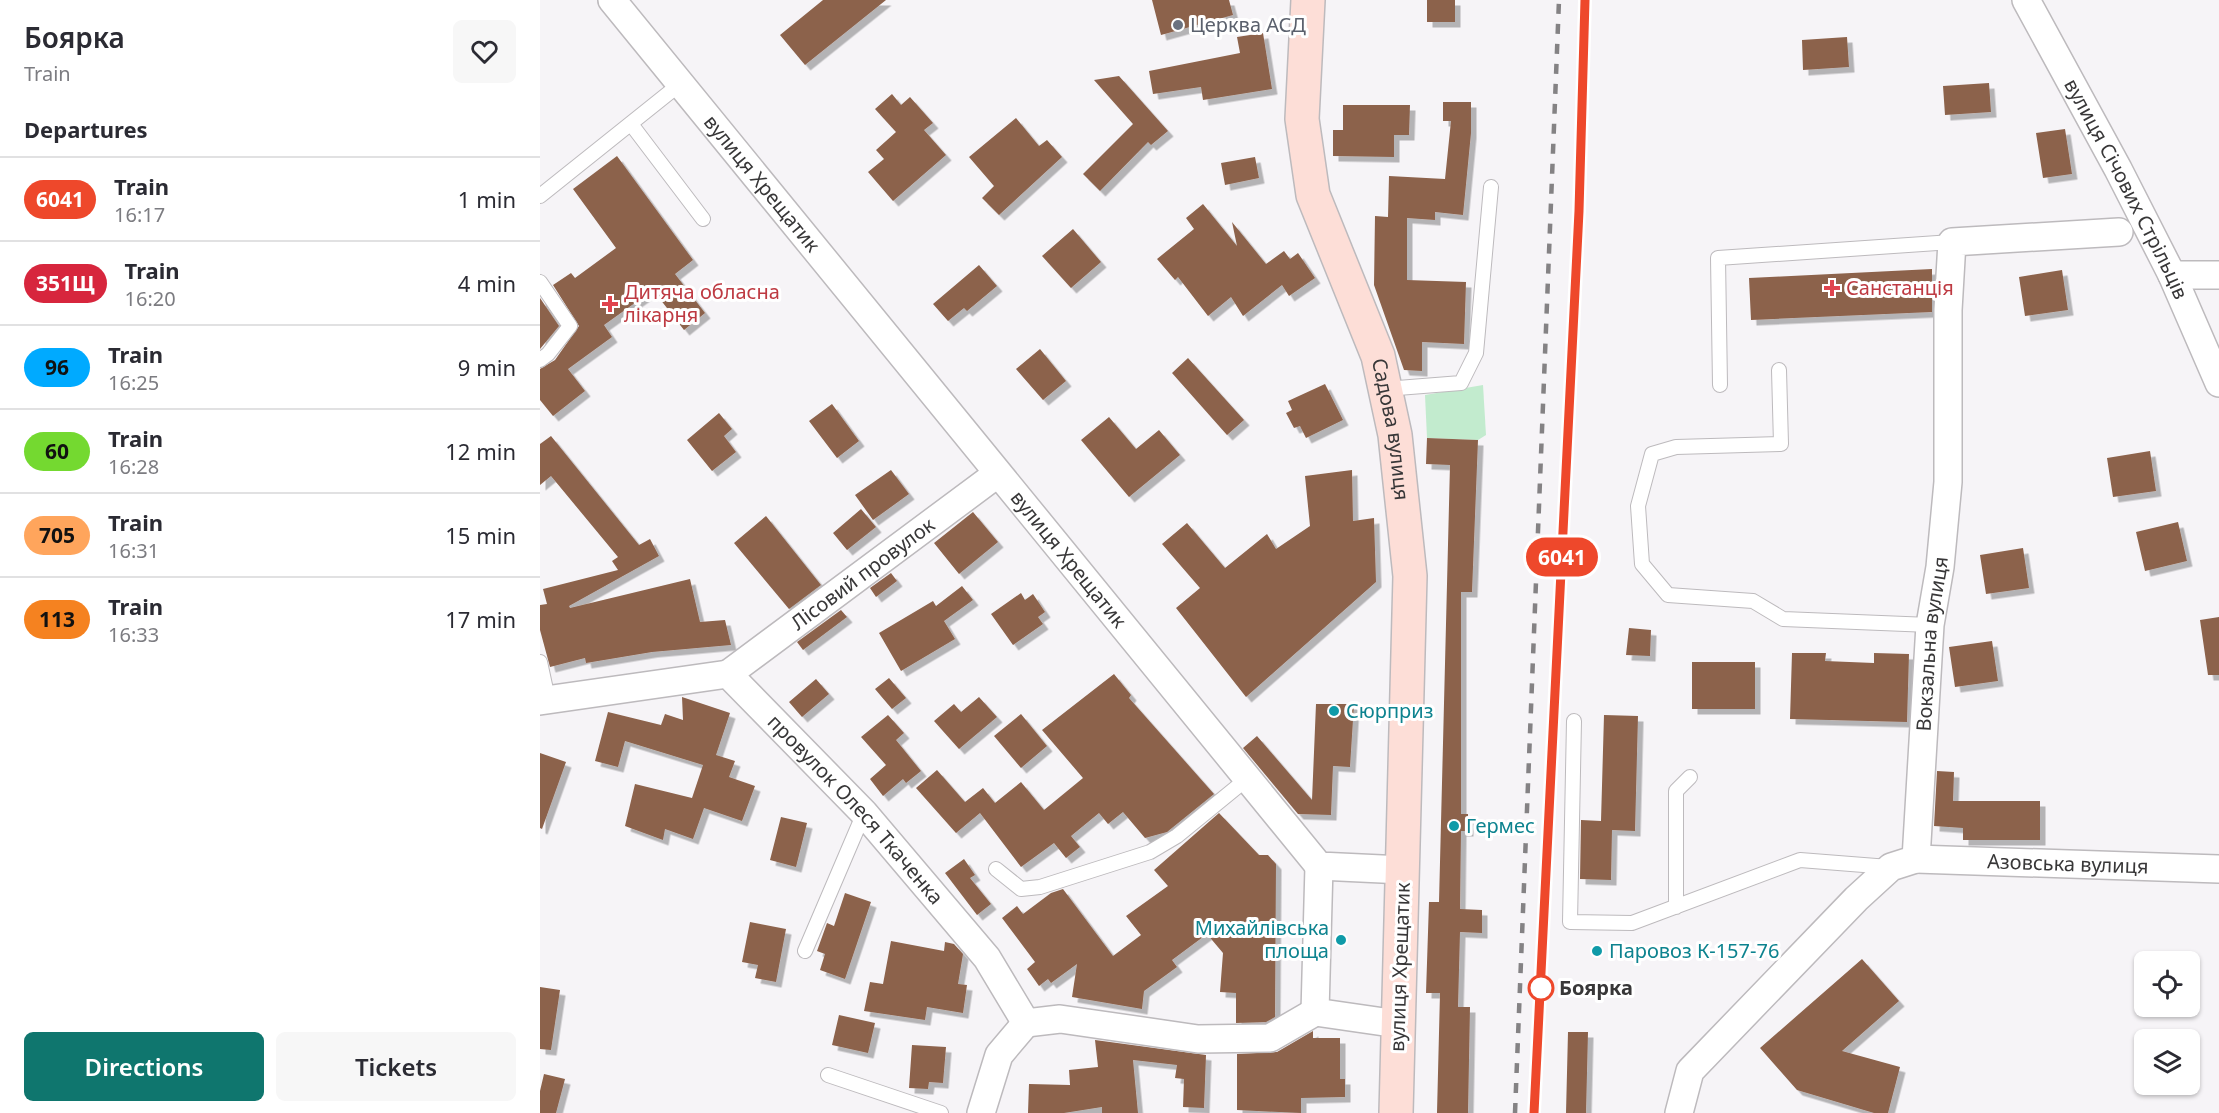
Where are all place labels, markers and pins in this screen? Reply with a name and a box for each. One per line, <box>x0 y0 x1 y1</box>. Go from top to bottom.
place label: Церква АСД <box>1190 11 1306 38</box>
marker: Церква АСД <box>1171 18 1185 32</box>
place label: Санстанція <box>1846 274 1954 301</box>
place label: Дитяча обласна лікарня <box>624 278 780 328</box>
marker: Санстанція <box>1823 279 1841 297</box>
marker: Дитяча обласна лікарня <box>601 295 619 313</box>
place label: Сюрприз <box>1346 697 1433 724</box>
marker: Сюрприз <box>1327 704 1341 718</box>
place label: Гермес <box>1466 812 1535 839</box>
marker: Гермес <box>1447 819 1461 833</box>
place label: Михайлівська площа <box>1195 914 1329 964</box>
marker: Михайлівська площа <box>1334 933 1348 947</box>
place label: Паровоз К-157-76 <box>1609 937 1779 964</box>
marker: Паровоз К-157-76 <box>1590 944 1604 958</box>
place label: Боярка <box>1559 974 1633 1001</box>
marker: Боярка <box>1528 975 1554 1001</box>

